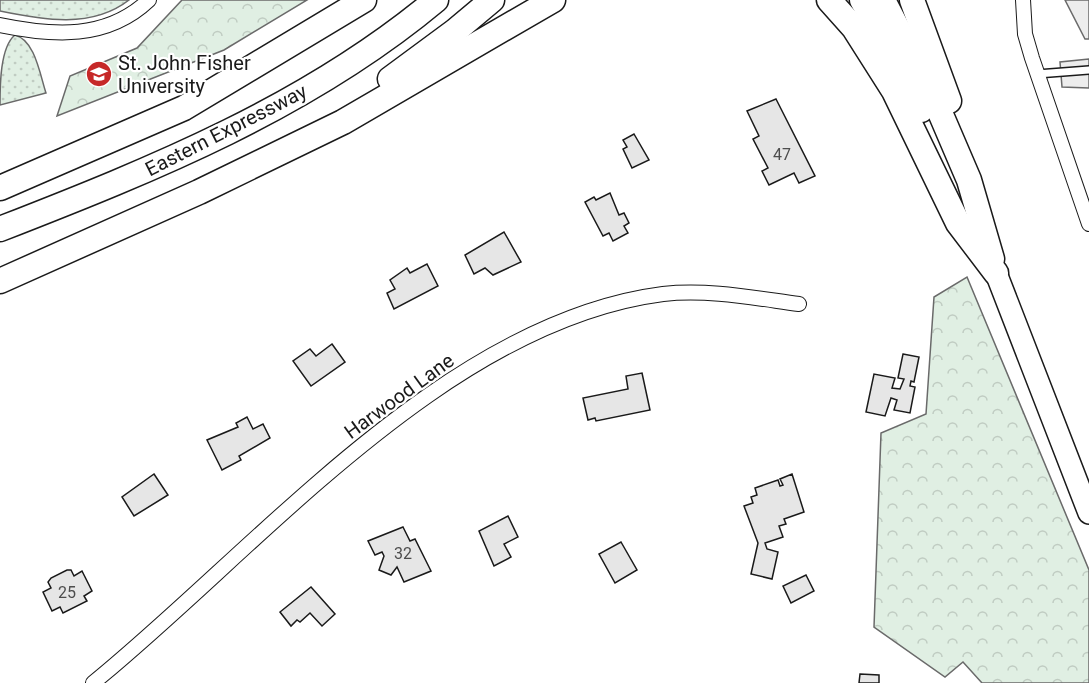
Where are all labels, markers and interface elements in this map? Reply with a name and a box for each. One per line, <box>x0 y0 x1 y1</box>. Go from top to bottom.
place label: St. John Fisher University <box>118 51 251 98</box>
school or university icon: St. John Fisher University <box>84 59 114 89</box>
street label: Eastern Expressway <box>141 79 311 181</box>
house number: 47 <box>773 145 791 164</box>
street label: Harwood Lane <box>340 348 458 444</box>
house number: 32 <box>394 544 412 563</box>
house number: 25 <box>58 583 76 602</box>

